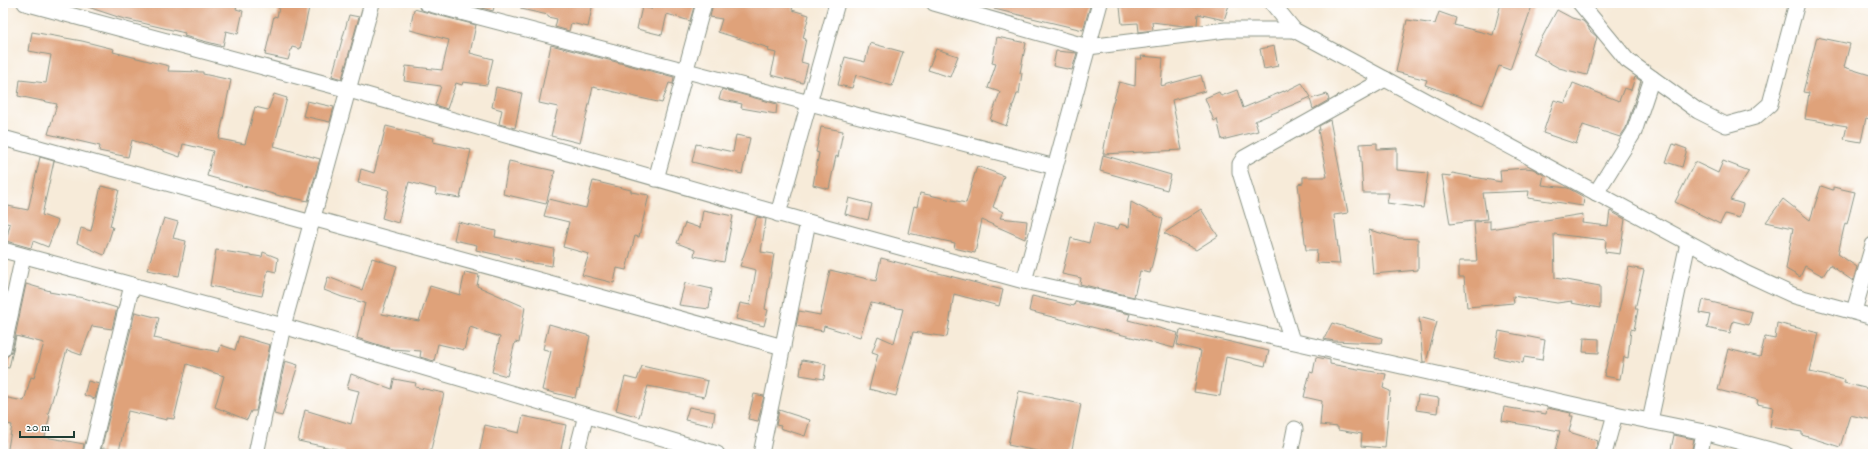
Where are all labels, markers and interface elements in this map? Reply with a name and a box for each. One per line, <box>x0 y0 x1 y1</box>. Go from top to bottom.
scale bar <box>20 413 74 439</box>
text: 20 m <box>26 420 50 435</box>

